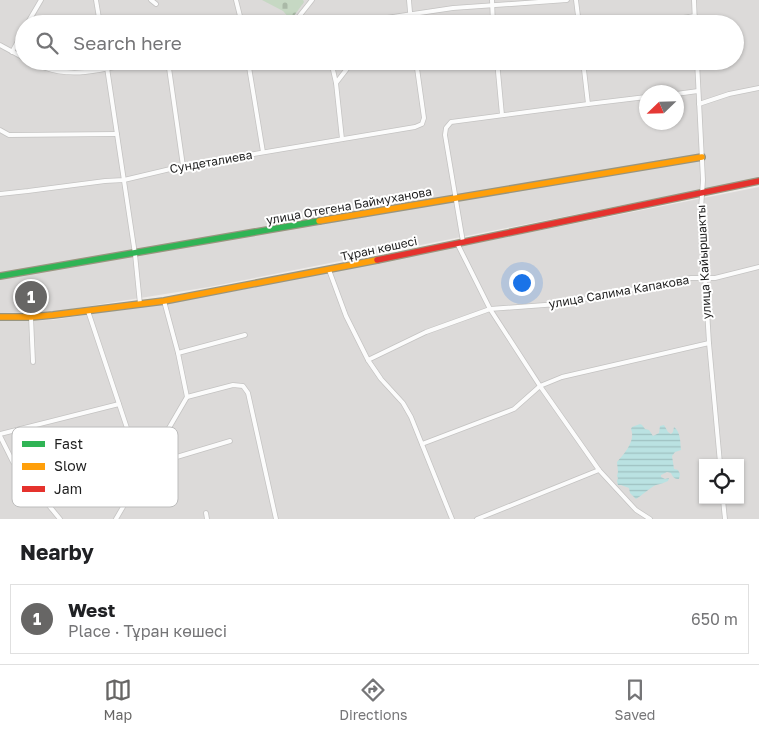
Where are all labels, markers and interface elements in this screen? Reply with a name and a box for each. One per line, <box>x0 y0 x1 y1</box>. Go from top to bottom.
search box <box>15 15 744 70</box>
icon: search <box>33 29 61 57</box>
text: Search here <box>73 31 182 54</box>
north arrow <box>639 85 684 130</box>
street label: Сундеталиева <box>168 147 253 176</box>
street label: улица Отегена Баймуханова <box>265 184 433 227</box>
street label: улица Кайыршакты <box>693 204 714 320</box>
street label: Тұран көшесі <box>339 233 418 264</box>
your location <box>509 270 535 296</box>
street label: улица Салима Капакова <box>548 272 690 311</box>
pin: 1 <box>15 278 47 316</box>
legend <box>12 427 178 507</box>
text: Fast <box>54 435 83 452</box>
text: Slow <box>54 457 87 474</box>
map controls <box>699 459 744 504</box>
button: locate <box>699 459 744 504</box>
text: Jam <box>54 480 82 497</box>
text: Nearby <box>20 539 94 565</box>
text: West <box>68 598 115 621</box>
text: 1 <box>33 609 41 629</box>
text: 650 m <box>691 609 738 629</box>
text: Place · Тұран көшесі <box>68 621 227 641</box>
tab: Map <box>104 676 132 723</box>
tab: Directions <box>339 676 408 723</box>
tab: Saved <box>615 676 655 723</box>

